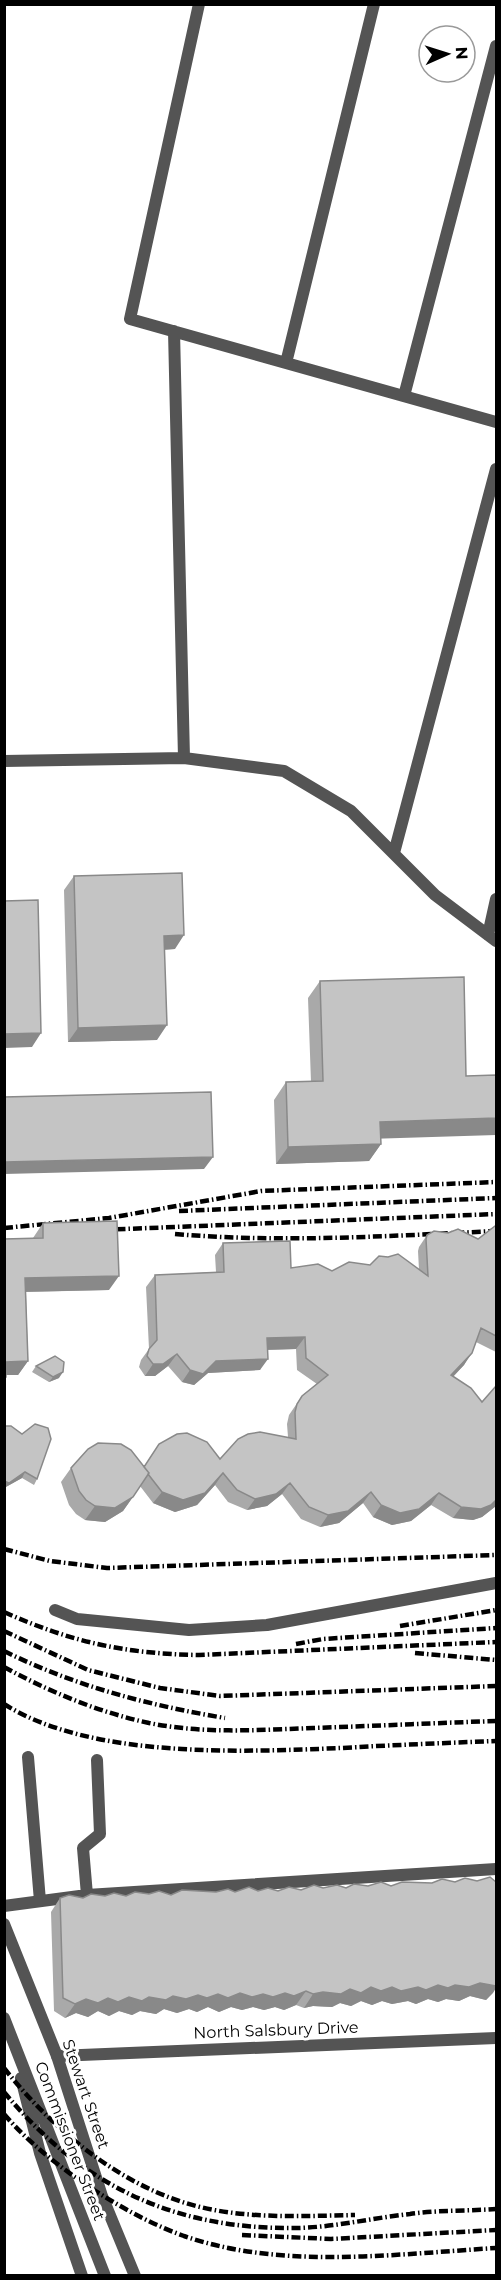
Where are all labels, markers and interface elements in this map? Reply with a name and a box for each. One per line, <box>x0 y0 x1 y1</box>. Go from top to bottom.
north arrow <box>417 24 477 84</box>
text: N <box>452 46 471 60</box>
street label: North Salsbury Drive <box>193 2018 359 2042</box>
street label: Stewart Street <box>58 2037 114 2152</box>
street label: Commissioner Street <box>31 2059 109 2224</box>

